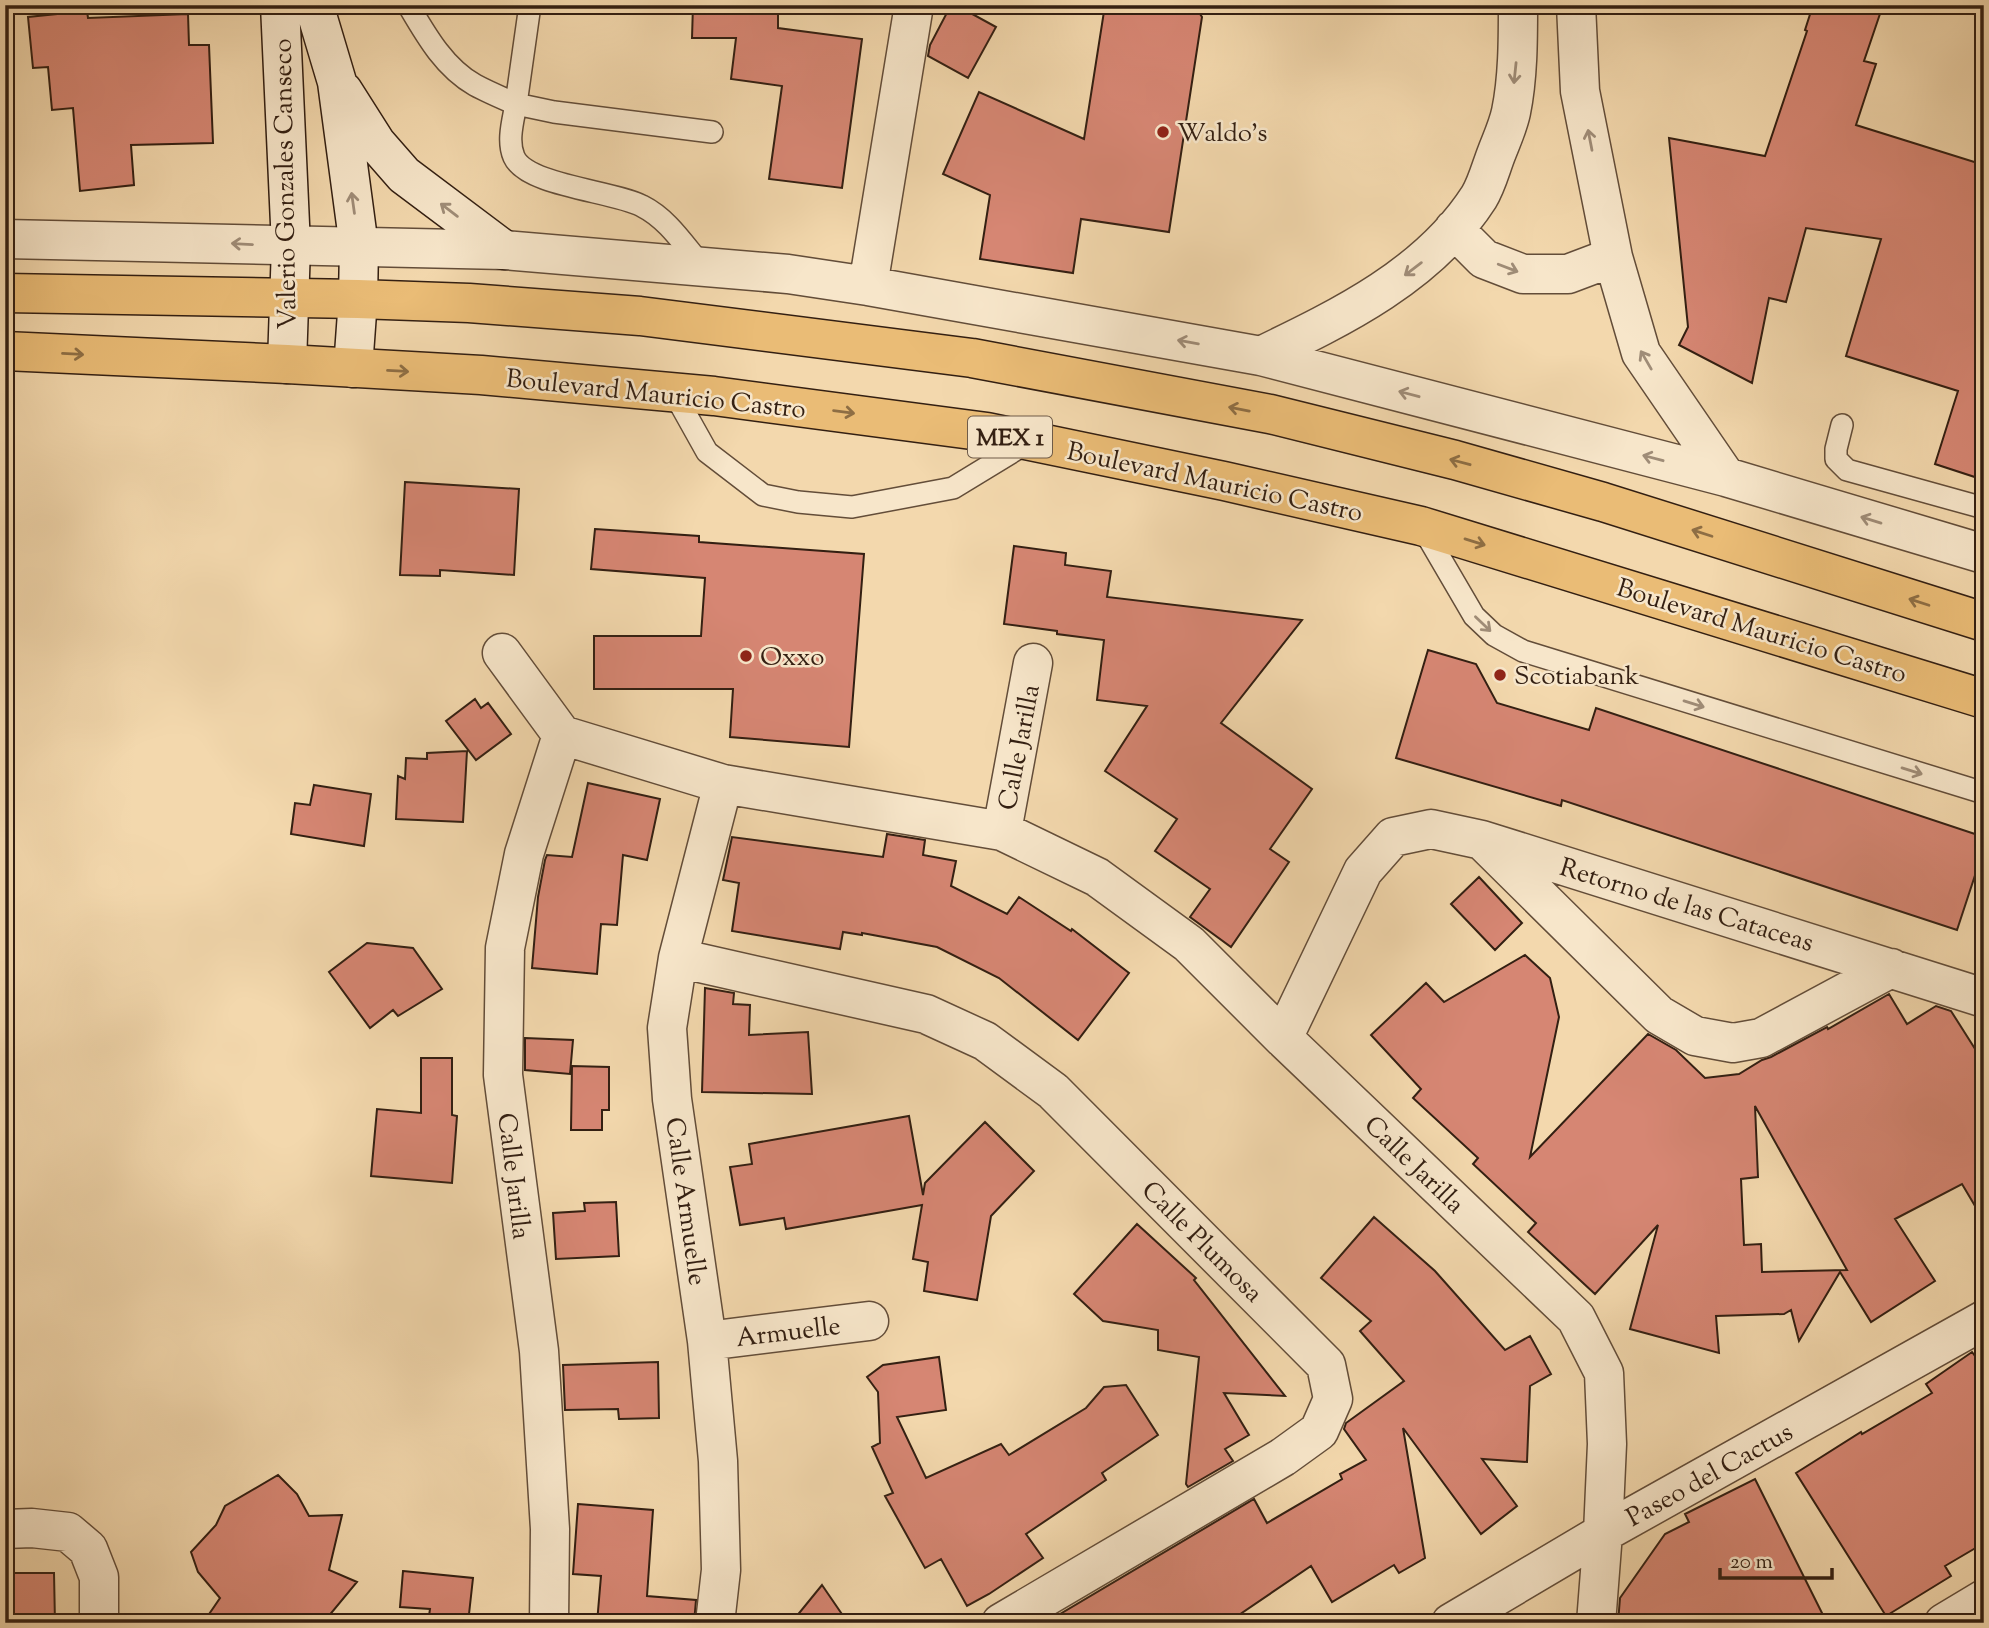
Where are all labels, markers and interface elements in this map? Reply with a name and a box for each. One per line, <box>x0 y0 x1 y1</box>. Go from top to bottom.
street label: Valerio Gonzales Canseco <box>265 38 308 330</box>
one-way arrow <box>1508 62 1521 84</box>
place label: Waldo's <box>1177 116 1268 153</box>
marker: Waldo's <box>1155 124 1171 140</box>
one-way arrow <box>1583 129 1597 152</box>
one-way arrow <box>346 192 359 214</box>
one-way arrow <box>440 202 459 217</box>
one-way arrow <box>231 237 254 250</box>
one-way arrow <box>1404 261 1423 276</box>
one-way arrow <box>1497 263 1519 276</box>
one-way arrow <box>1177 335 1200 348</box>
one-way arrow <box>62 347 85 360</box>
one-way arrow <box>1639 350 1653 370</box>
street label: Boulevard Mauricio Castro <box>504 361 808 430</box>
one-way arrow <box>387 364 410 377</box>
one-way arrow <box>1398 387 1421 400</box>
one-way arrow <box>1228 401 1251 415</box>
one-way arrow <box>833 406 855 419</box>
road number: MEX 1 <box>968 416 1052 458</box>
street label: Boulevard Mauricio Castro <box>1063 434 1366 533</box>
one-way arrow <box>1642 451 1665 464</box>
one-way arrow <box>1449 455 1472 468</box>
one-way arrow <box>1861 513 1883 526</box>
one-way arrow <box>1691 526 1713 538</box>
one-way arrow <box>1463 537 1485 549</box>
street label: Boulevard Mauricio Castro <box>1612 571 1911 694</box>
one-way arrow <box>1908 594 1930 607</box>
one-way arrow <box>1475 616 1492 633</box>
place label: Oxxo <box>760 640 825 677</box>
marker: Oxxo <box>738 648 754 664</box>
place label: Scotiabank <box>1514 659 1639 696</box>
marker: Scotiabank <box>1492 667 1508 683</box>
street label: Calle Jarilla <box>990 681 1051 813</box>
one-way arrow <box>1683 698 1705 711</box>
one-way arrow <box>1900 765 1922 778</box>
street label: Retorno de las Cataceas <box>1555 850 1818 963</box>
street label: Calle Jarilla <box>1355 1108 1472 1223</box>
street label: Calle Jarilla <box>486 1111 539 1242</box>
street label: Calle Armuelle <box>654 1115 715 1288</box>
street label: Calle Plumosa <box>1132 1174 1270 1312</box>
street label: Armuelle <box>734 1309 843 1358</box>
street label: Paseo del Cactus <box>1620 1415 1800 1537</box>
scale bar <box>1720 1537 1832 1581</box>
text: 20 m <box>1730 1548 1773 1578</box>

